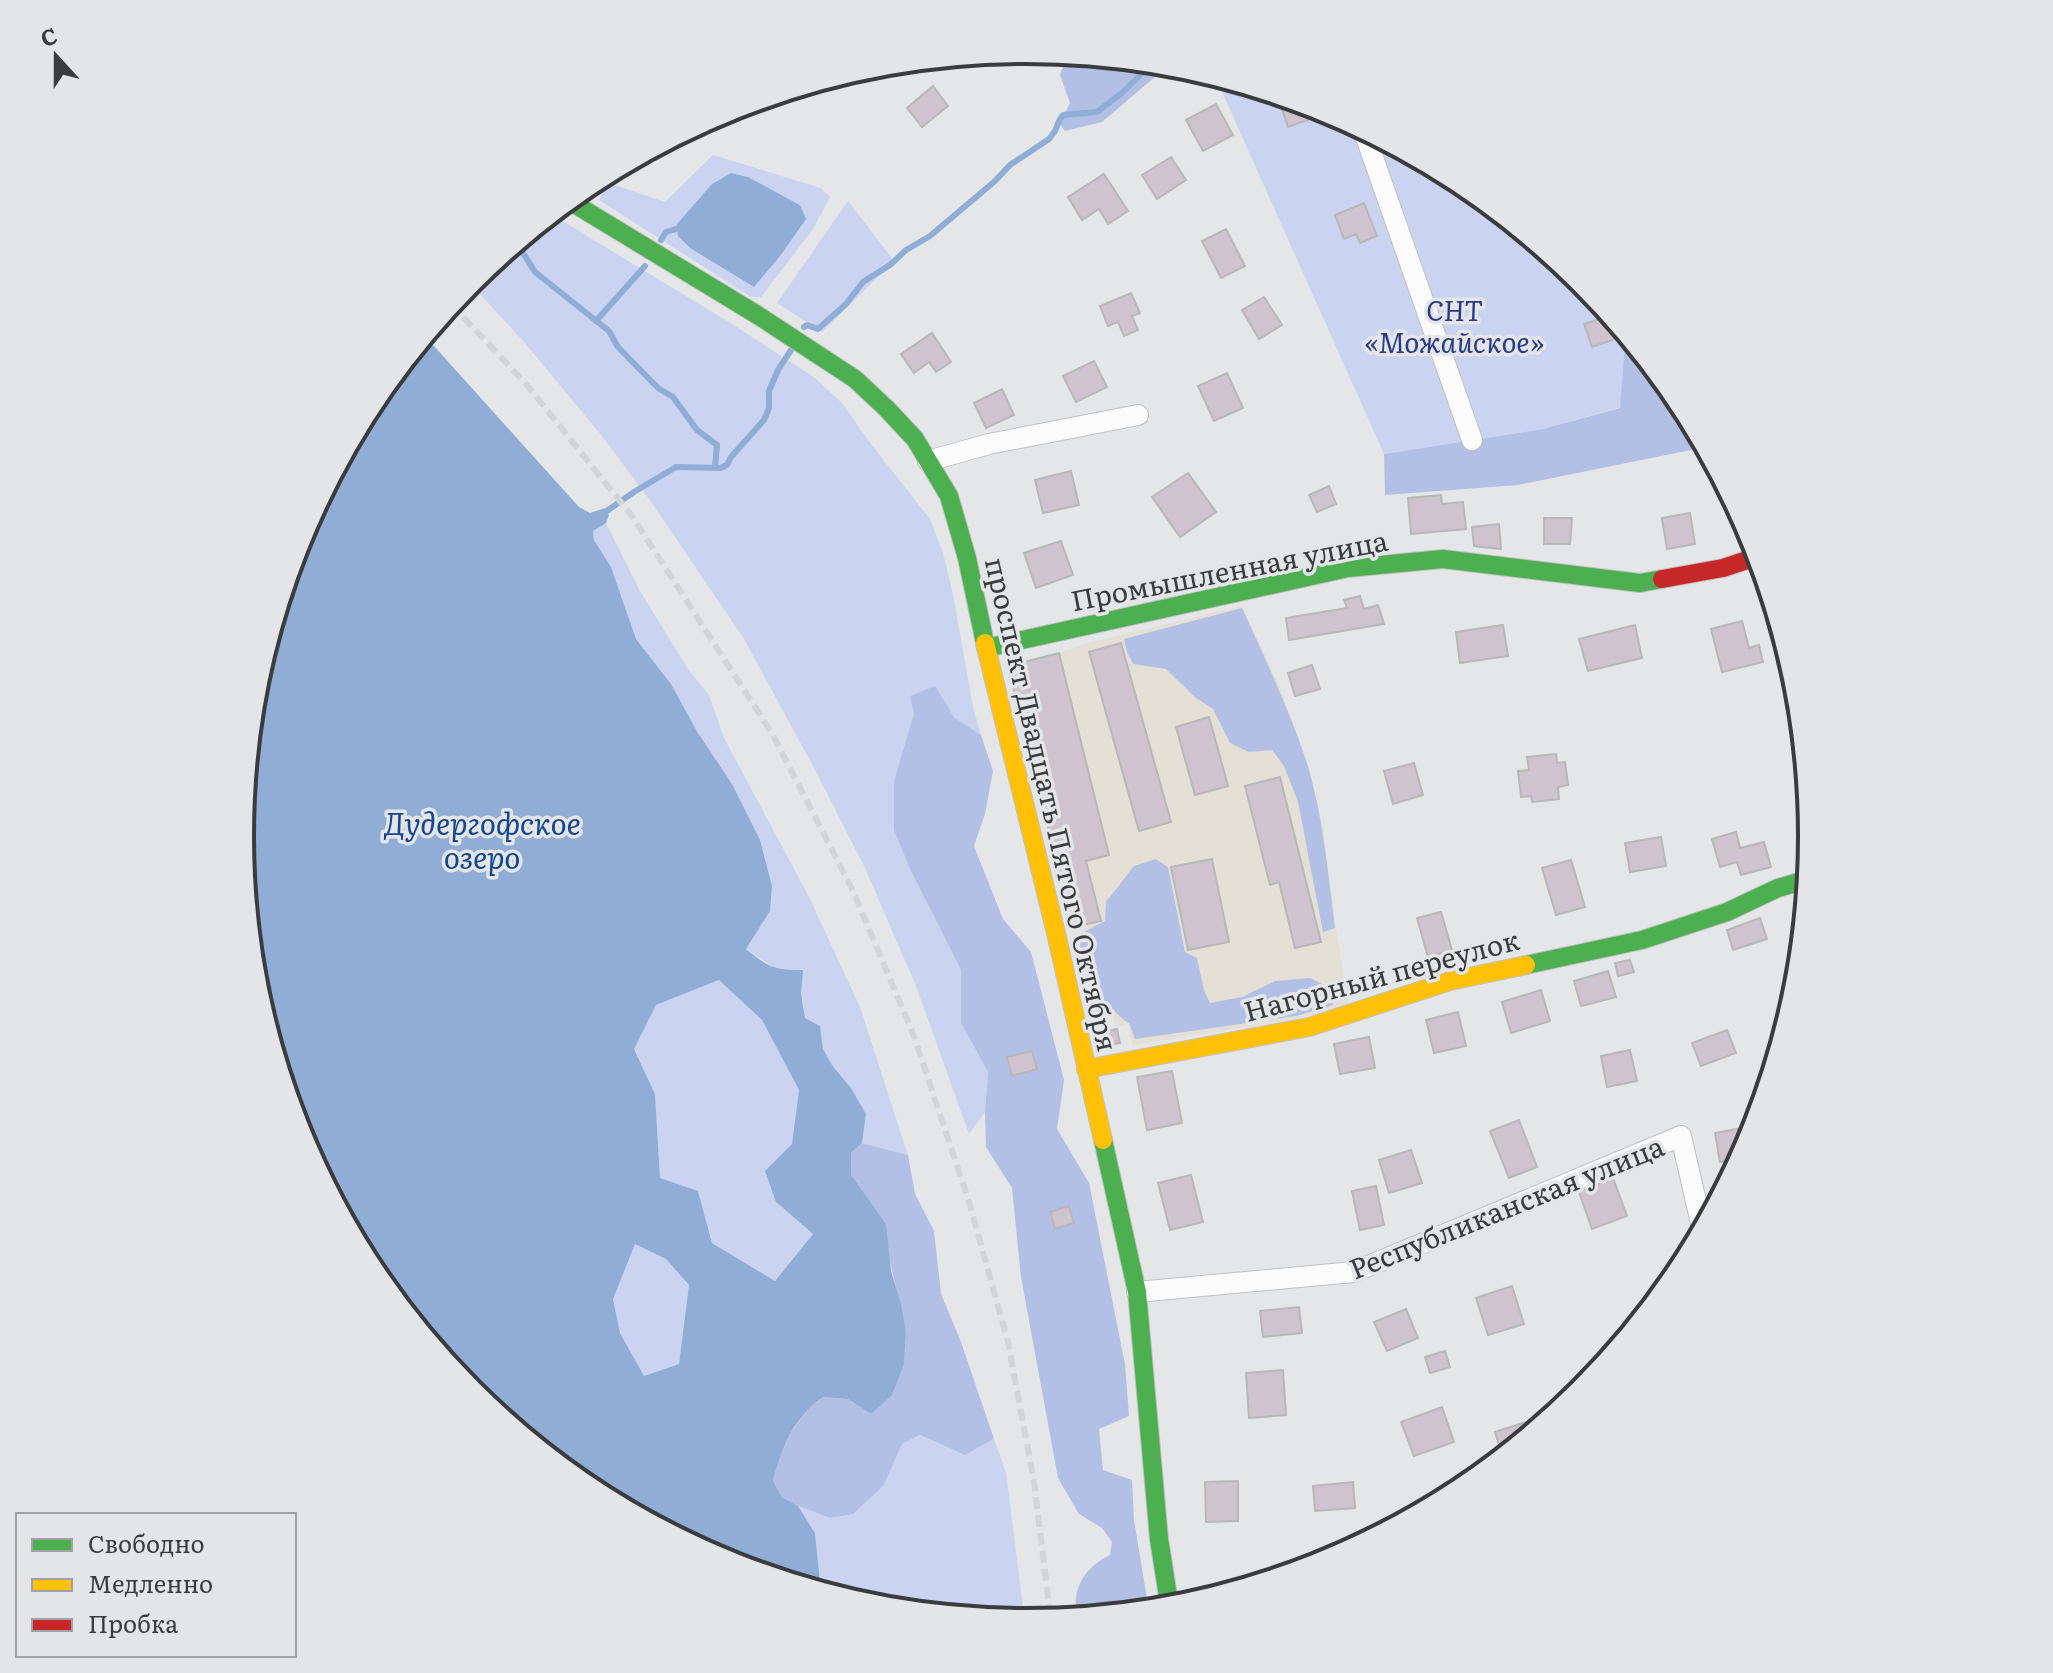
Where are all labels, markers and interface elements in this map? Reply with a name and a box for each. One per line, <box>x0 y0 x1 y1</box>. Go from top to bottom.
north arrow <box>16 16 96 96</box>
text: С <box>35 18 62 54</box>
park label: СНТ «Можайское» <box>1364 288 1544 362</box>
street label: Промышленная улица <box>1067 518 1391 620</box>
street label: проспект Двадцать Пятого Октября <box>976 553 1130 1055</box>
water label: Дудергофское озеро <box>383 800 581 878</box>
street label: Нагорный переулок <box>1239 917 1524 1031</box>
street label: Республиканская улица <box>1342 1124 1670 1288</box>
legend <box>16 1513 296 1657</box>
text: Свободно <box>88 1525 205 1560</box>
text: Медленно <box>88 1565 213 1600</box>
text: Пробка <box>88 1605 178 1640</box>

